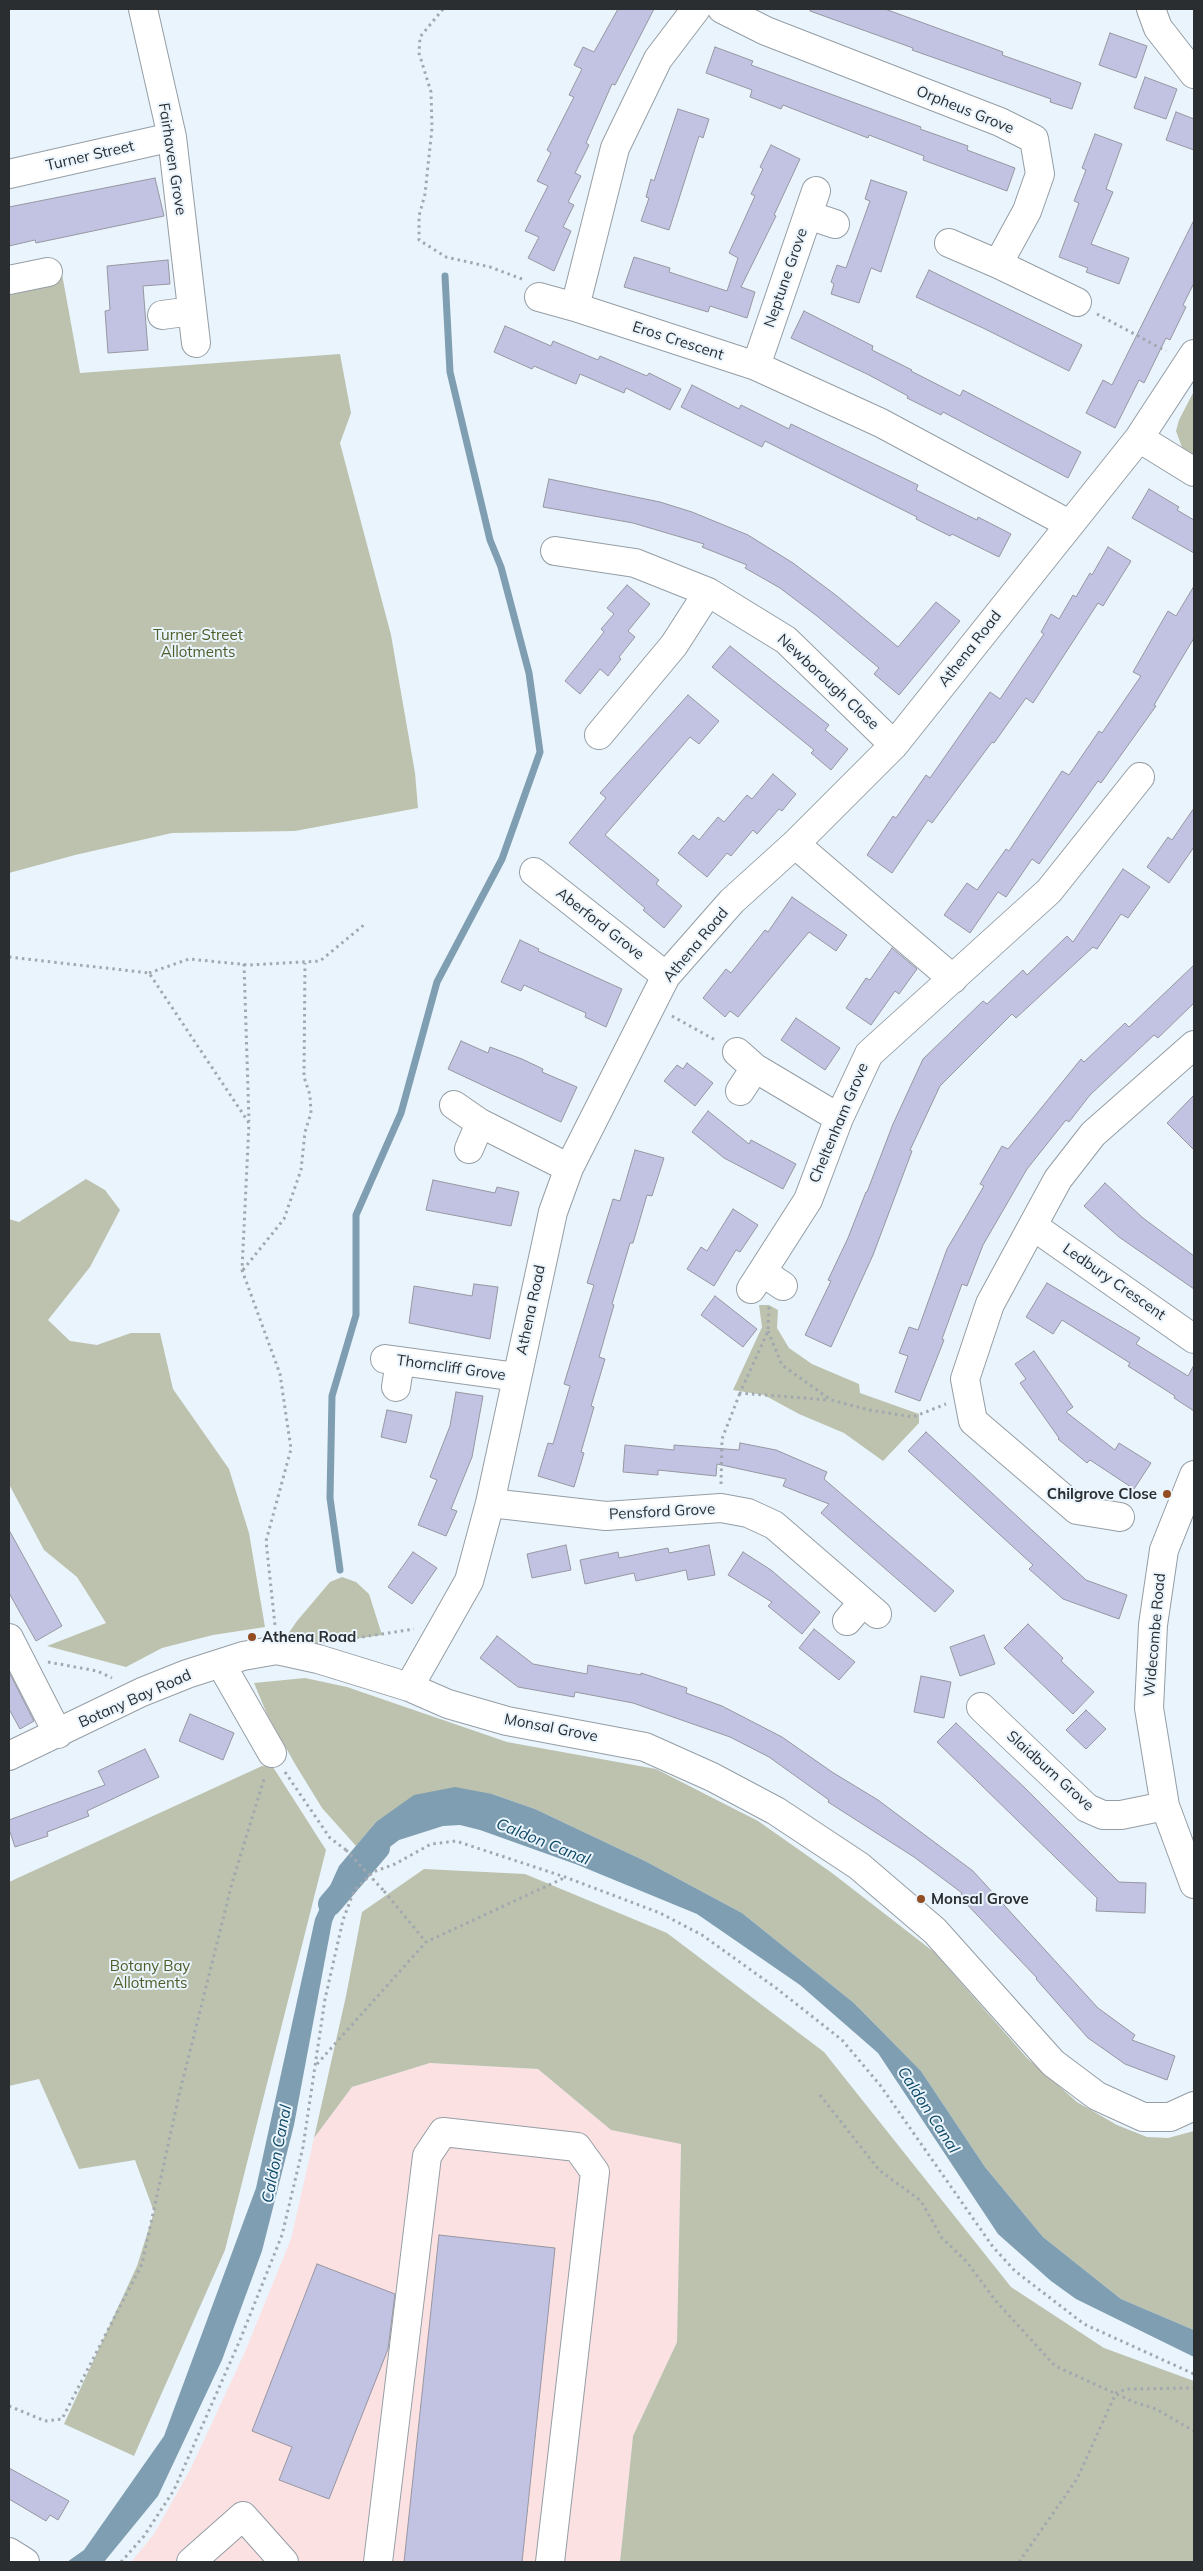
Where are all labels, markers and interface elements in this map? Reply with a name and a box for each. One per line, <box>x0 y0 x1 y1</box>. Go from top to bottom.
street label: Orpheus Grove <box>914 82 1016 138</box>
street label: Fairhaven Grove <box>154 102 190 216</box>
street label: Turner Street <box>44 137 136 175</box>
street label: Neptune Grove <box>761 226 811 330</box>
street label: Eros Crescent <box>630 318 726 364</box>
street label: Athena Road <box>935 607 1005 691</box>
park label: Turner Street Allotments <box>153 626 243 661</box>
street label: Newborough Close <box>774 630 882 734</box>
street label: Aberford Grove <box>552 884 648 964</box>
street label: Athena Road <box>660 904 732 986</box>
street label: Cheltenham Grove <box>806 1060 872 1186</box>
street label: Ledbury Crescent <box>1059 1240 1169 1324</box>
street label: Athena Road <box>513 1263 549 1357</box>
street label: Thorncliff Grove <box>395 1351 507 1385</box>
place label: Chilgrove Close <box>1047 1485 1157 1503</box>
marker: Chilgrove Close <box>1161 1488 1173 1500</box>
street label: Pensford Grove <box>608 1500 716 1524</box>
street label: Widecombe Road <box>1141 1572 1169 1698</box>
place label: Athena Road <box>262 1628 356 1646</box>
marker: Athena Road <box>246 1631 258 1643</box>
street label: Botany Bay Road <box>76 1666 194 1732</box>
street label: Monsal Grove <box>503 1710 599 1746</box>
street label: Slaidburn Grove <box>1003 1727 1097 1815</box>
water label: Caldon Canal <box>493 1814 593 1870</box>
place label: Monsal Grove <box>931 1890 1029 1908</box>
marker: Monsal Grove <box>915 1893 927 1905</box>
park label: Botany Bay Allotments <box>110 1957 190 1992</box>
water label: Caldon Canal <box>893 2063 963 2157</box>
water label: Caldon Canal <box>258 2103 296 2205</box>

